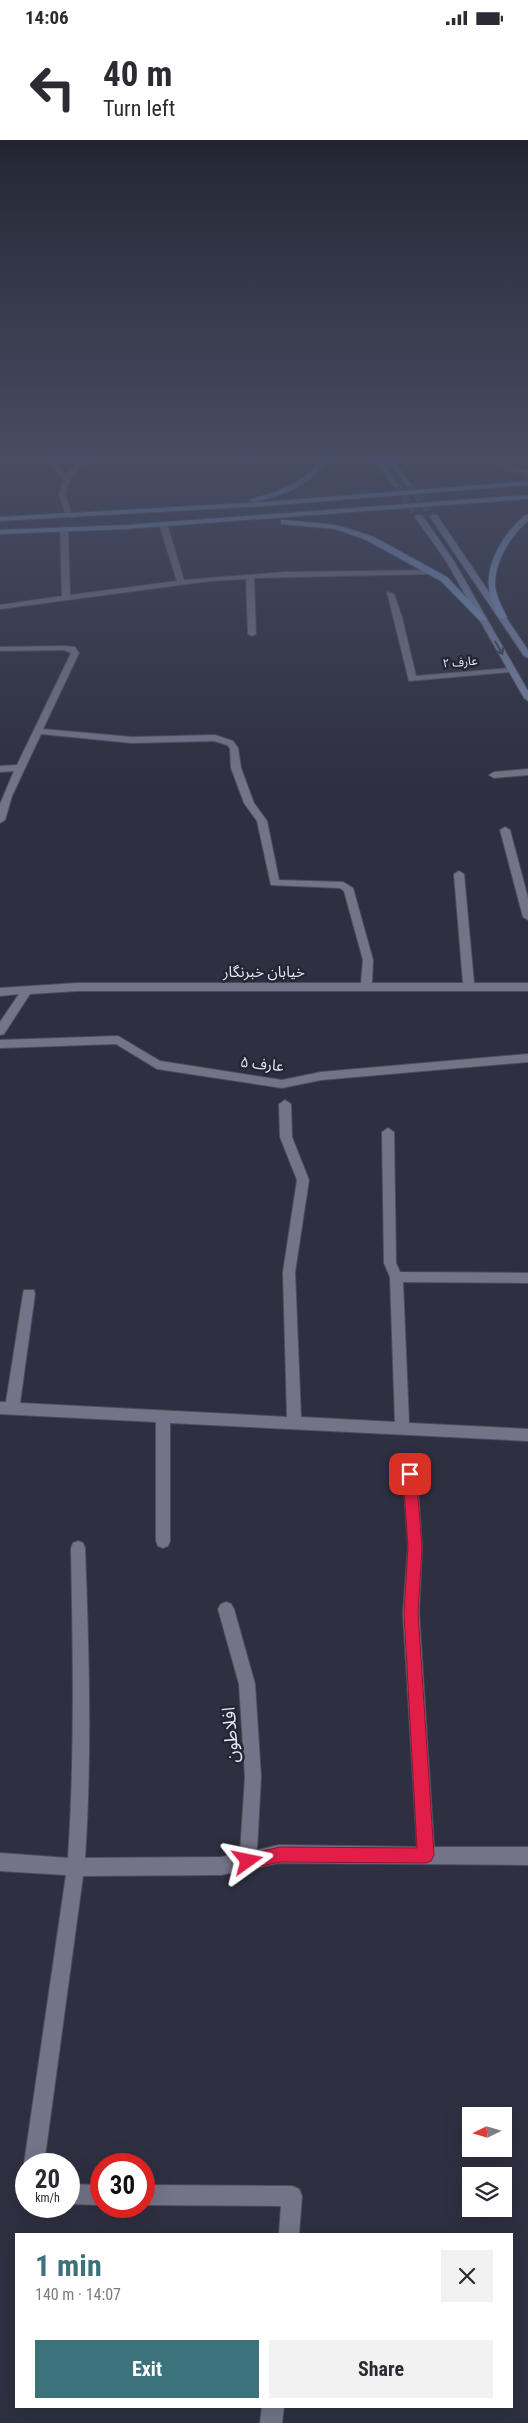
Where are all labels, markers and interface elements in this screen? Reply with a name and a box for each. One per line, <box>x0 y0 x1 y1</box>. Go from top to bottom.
text: 14:06 <box>25 6 69 29</box>
text: 40 m <box>103 54 172 95</box>
icon: left <box>20 55 85 120</box>
text: Turn left <box>103 96 175 121</box>
one-way arrow <box>494 641 504 656</box>
street label: عارف ۲ <box>442 654 478 670</box>
street label: خیابان خبرنگار <box>222 963 305 981</box>
street label: عارف ۵ <box>239 1053 285 1075</box>
pin <box>389 1453 431 1495</box>
icon: arrive <box>396 1460 424 1488</box>
street label: افلاطون <box>218 1706 243 1764</box>
position arrow <box>221 1834 273 1886</box>
north arrow <box>462 2107 512 2157</box>
map controls <box>462 2107 512 2217</box>
speed limit sign: 30 <box>90 2153 155 2218</box>
text: 20 <box>35 2165 60 2194</box>
button: layers <box>462 2167 512 2217</box>
text: km/h <box>35 2191 60 2205</box>
text: 1 min <box>35 2248 102 2283</box>
button: close <box>441 2250 493 2302</box>
text: 140 m · 14:07 <box>35 2285 121 2304</box>
button: Exit <box>35 2340 259 2398</box>
button: Share <box>269 2340 493 2398</box>

